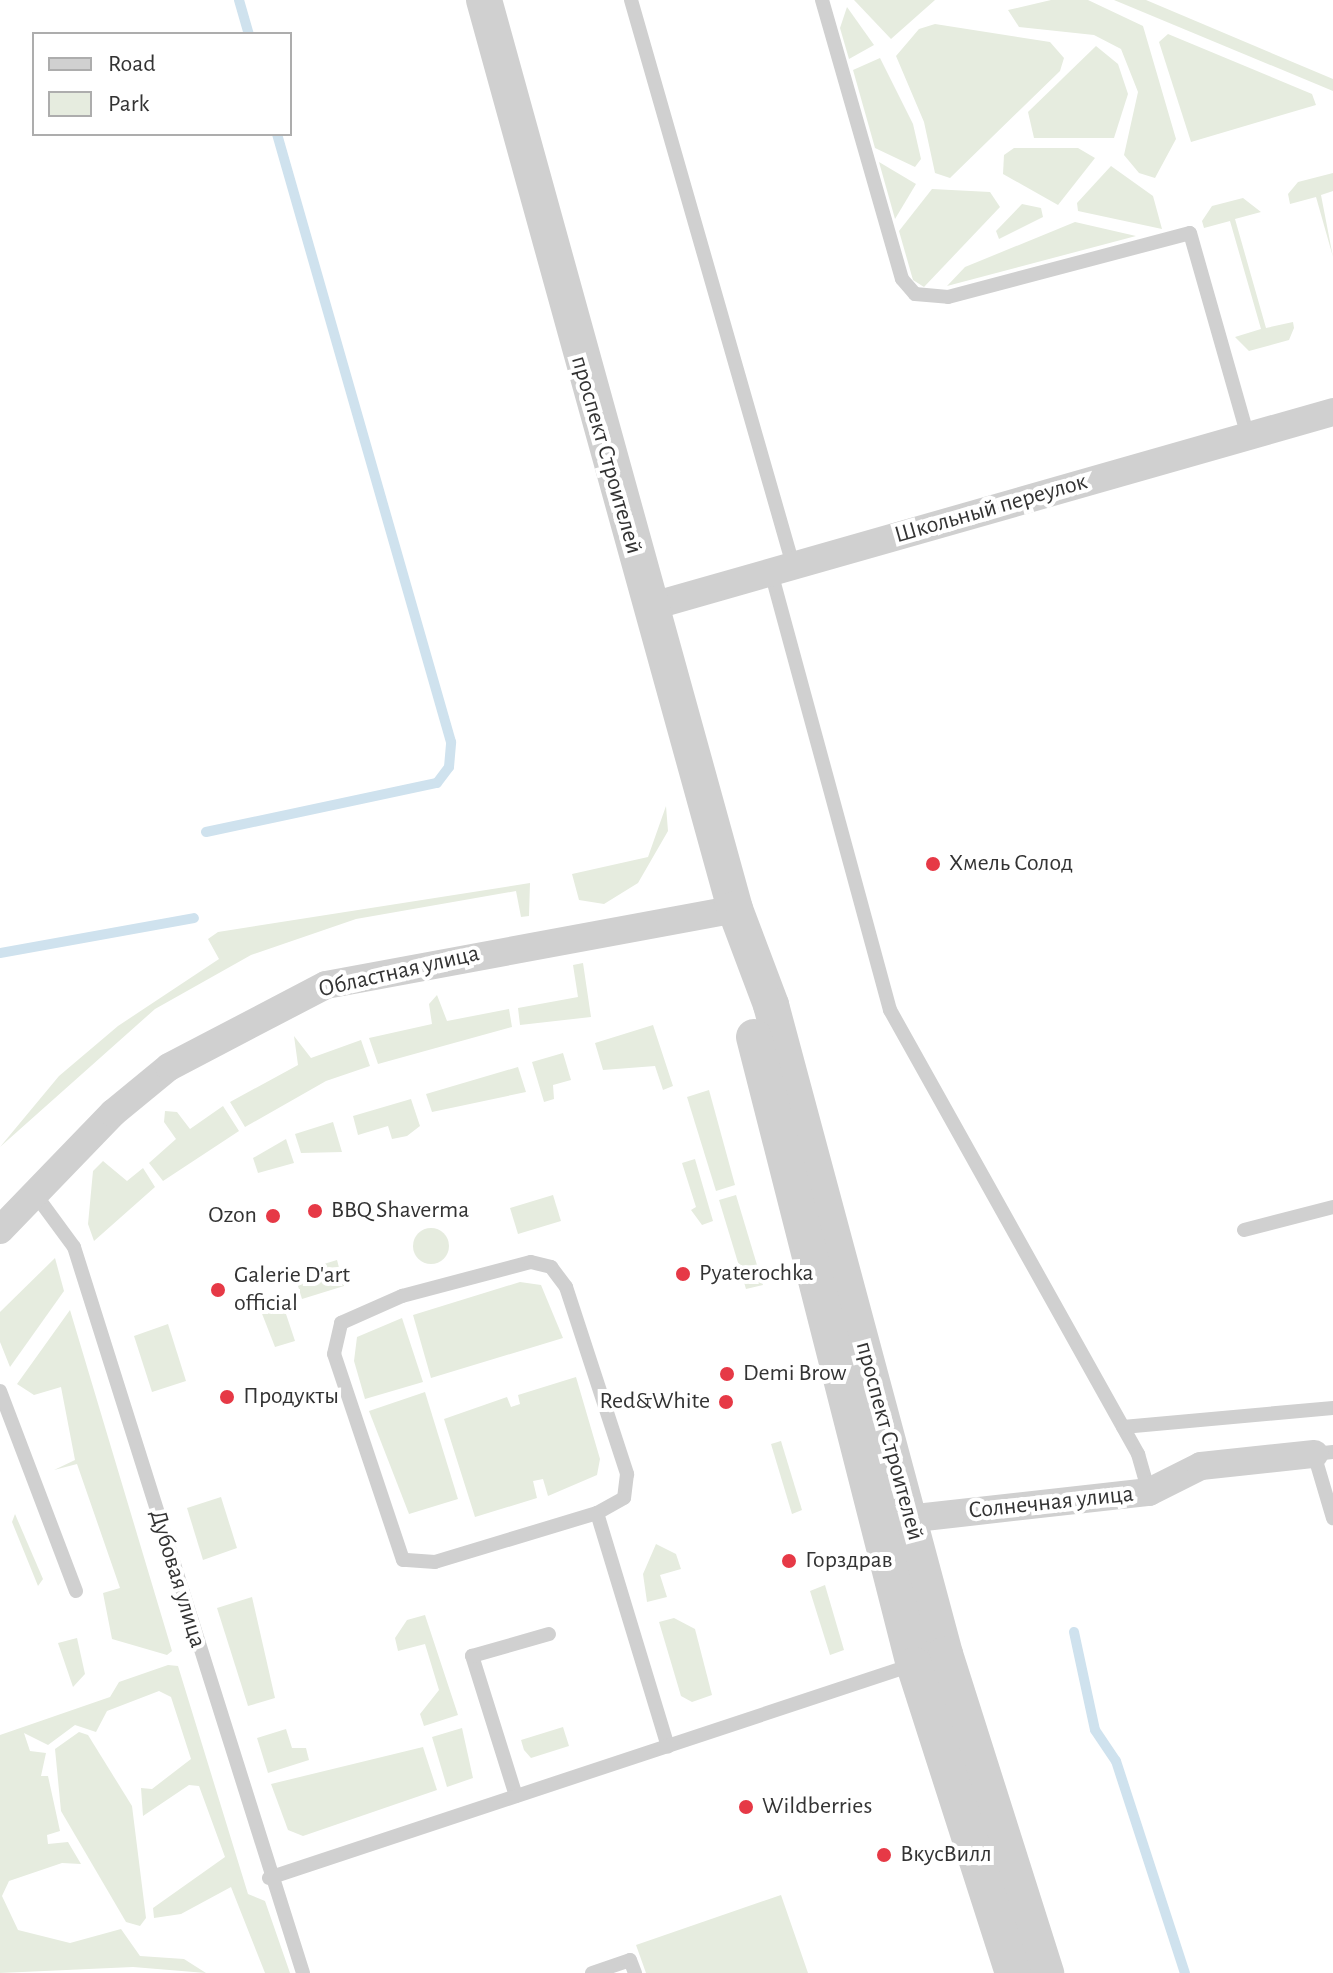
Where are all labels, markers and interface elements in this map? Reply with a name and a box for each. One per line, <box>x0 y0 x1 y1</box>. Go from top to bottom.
legend <box>32 32 292 136</box>
text: Road <box>108 52 156 76</box>
text: Park <box>108 92 149 116</box>
street label: проспект Строителей <box>564 353 648 557</box>
street label: Школьный переулок <box>891 468 1091 550</box>
place label: Хмель Солод <box>949 850 1073 878</box>
marker: Хмель Солод <box>924 855 942 873</box>
street label: Областная улица <box>316 939 482 1005</box>
place label: BBQ Shaverma <box>331 1197 469 1225</box>
place label: Ozon <box>208 1202 257 1230</box>
marker: BBQ Shaverma <box>306 1202 324 1220</box>
marker: Ozon <box>264 1207 282 1225</box>
place label: Pyaterochka <box>699 1260 814 1288</box>
place label: Galerie D'art official <box>234 1262 350 1318</box>
marker: Pyaterochka <box>674 1265 692 1283</box>
marker: Galerie D'art official <box>209 1281 227 1299</box>
street label: проспект Строителей <box>849 1338 929 1544</box>
place label: Demi Brow <box>743 1360 847 1388</box>
marker: Demi Brow <box>718 1365 736 1383</box>
place label: Продукты <box>243 1383 339 1411</box>
marker: Продукты <box>218 1388 236 1406</box>
place label: Red&White <box>600 1388 710 1416</box>
marker: Red&White <box>717 1393 735 1411</box>
street label: Солнечная улица <box>967 1480 1135 1526</box>
street label: Дубовая улица <box>142 1507 212 1651</box>
place label: Горздрав <box>805 1547 893 1575</box>
marker: Горздрав <box>780 1552 798 1570</box>
place label: Wildberries <box>762 1793 872 1821</box>
marker: Wildberries <box>737 1798 755 1816</box>
place label: ВкусВилл <box>900 1841 992 1869</box>
marker: ВкусВилл <box>875 1846 893 1864</box>

